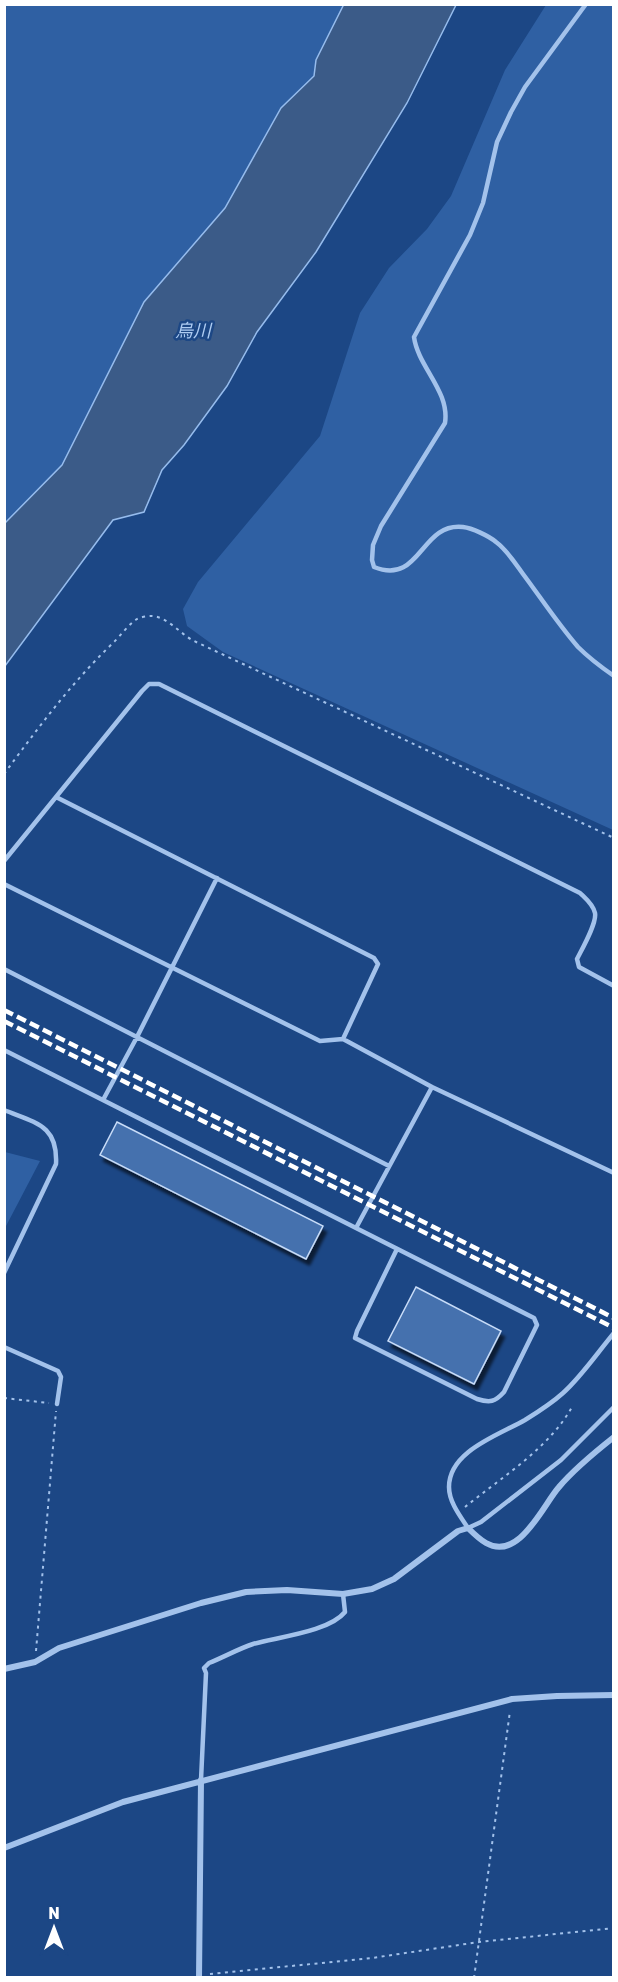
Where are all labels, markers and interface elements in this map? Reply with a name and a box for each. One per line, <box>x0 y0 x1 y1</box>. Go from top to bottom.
water label: 烏川 <box>175 320 213 342</box>
north arrow <box>24 1898 84 1958</box>
text: N <box>48 1904 60 1923</box>

